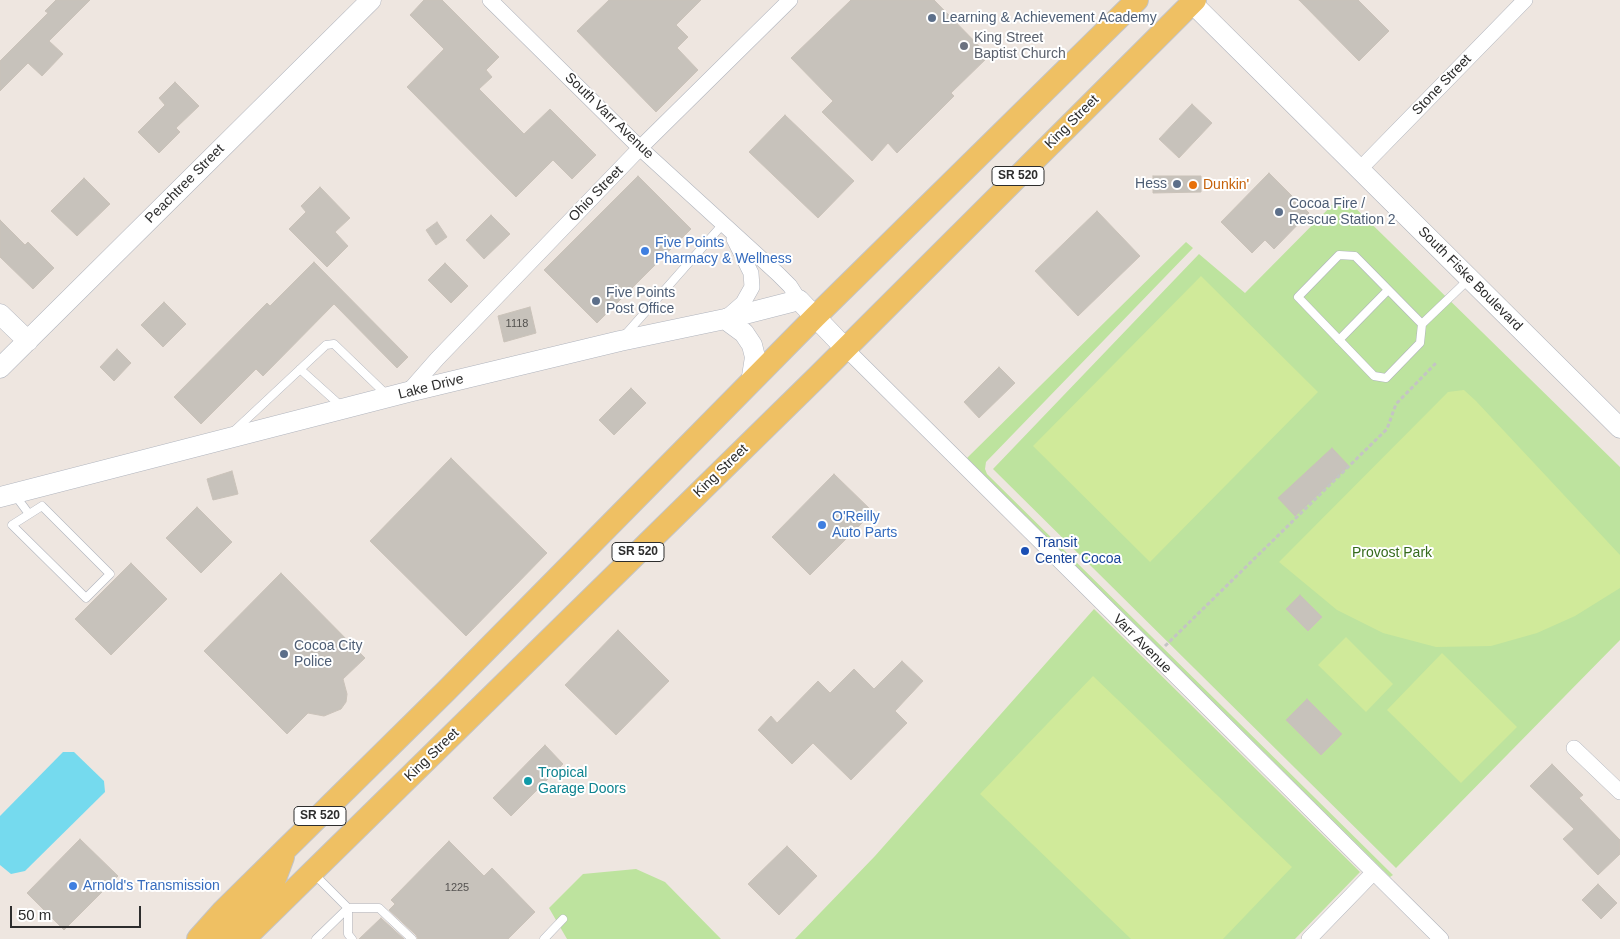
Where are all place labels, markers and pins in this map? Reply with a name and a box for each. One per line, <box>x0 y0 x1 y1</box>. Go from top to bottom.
place label: Learning & Achievement Academy <box>942 10 1157 26</box>
marker: Learning & Achievement Academy <box>926 12 938 24</box>
place label: King Street Baptist Church <box>974 30 1066 62</box>
marker: King Street Baptist Church <box>958 40 970 52</box>
place label: Hess <box>1135 176 1167 192</box>
place label: Dunkin' <box>1203 177 1249 193</box>
marker: Hess <box>1171 178 1183 190</box>
marker: Dunkin' <box>1187 179 1199 191</box>
place label: Cocoa Fire / Rescue Station 2 <box>1289 196 1396 228</box>
marker: Cocoa Fire / Rescue Station 2 <box>1273 206 1285 218</box>
place label: Five Points Pharmacy & Wellness <box>655 235 792 268</box>
marker: Five Points Pharmacy & Wellness <box>639 245 651 257</box>
place label: Five Points Post Office <box>606 285 675 318</box>
marker: Five Points Post Office <box>590 295 602 307</box>
place label: O'Reilly Auto Parts <box>832 509 897 542</box>
marker: O'Reilly Auto Parts <box>816 519 828 531</box>
place label: Transit Center Cocoa <box>1035 535 1121 568</box>
marker: Transit Center Cocoa <box>1019 545 1031 557</box>
place label: Cocoa City Police <box>294 638 362 670</box>
marker: Cocoa City Police <box>278 648 290 660</box>
place label: Tropical Garage Doors <box>538 765 626 798</box>
marker: Tropical Garage Doors <box>522 775 534 787</box>
place label: Arnold's Transmission <box>83 878 220 894</box>
marker: Arnold's Transmission <box>67 880 79 892</box>

